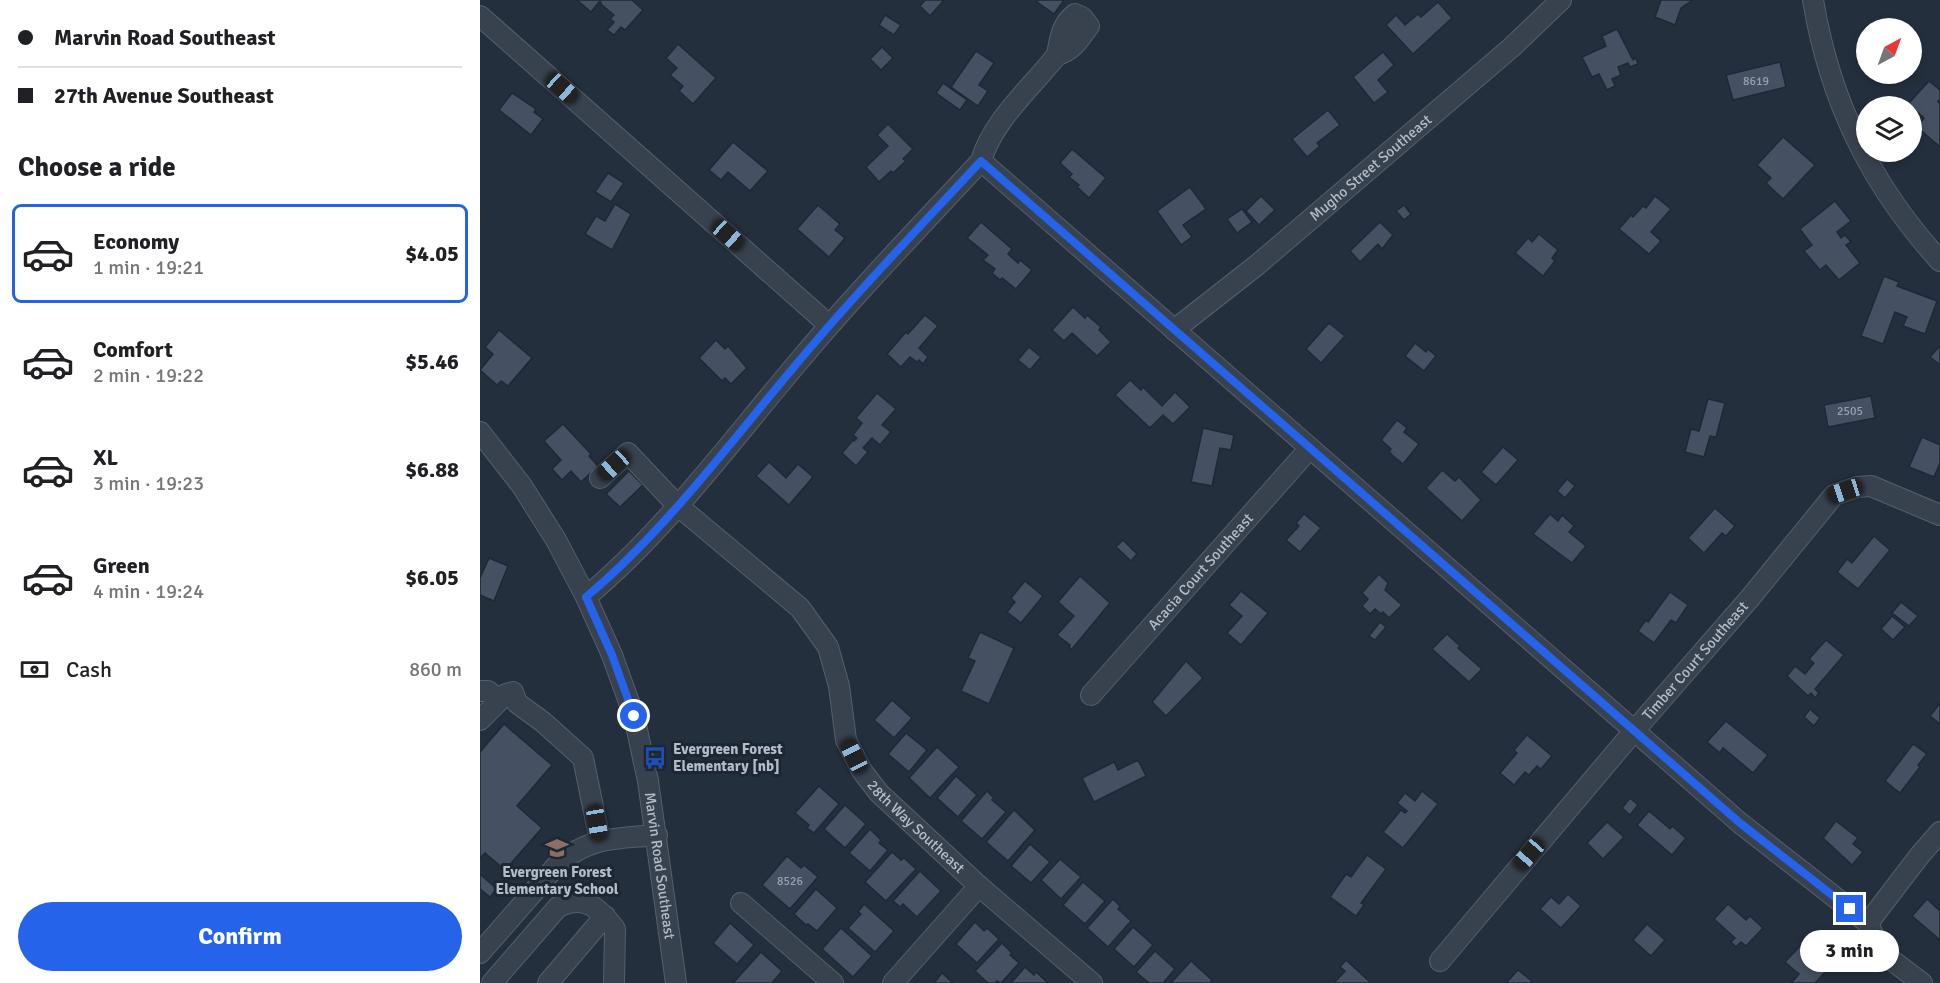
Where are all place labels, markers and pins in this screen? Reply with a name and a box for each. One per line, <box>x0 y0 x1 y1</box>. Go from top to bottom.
place label: Evergreen Forest Elementary [nb] <box>673 740 783 775</box>
bus stop icon: Evergreen Forest Elementary [nb] <box>642 745 668 771</box>
school or university icon: Evergreen Forest Elementary School <box>544 835 570 861</box>
place label: Evergreen Forest Elementary School <box>496 863 619 898</box>

